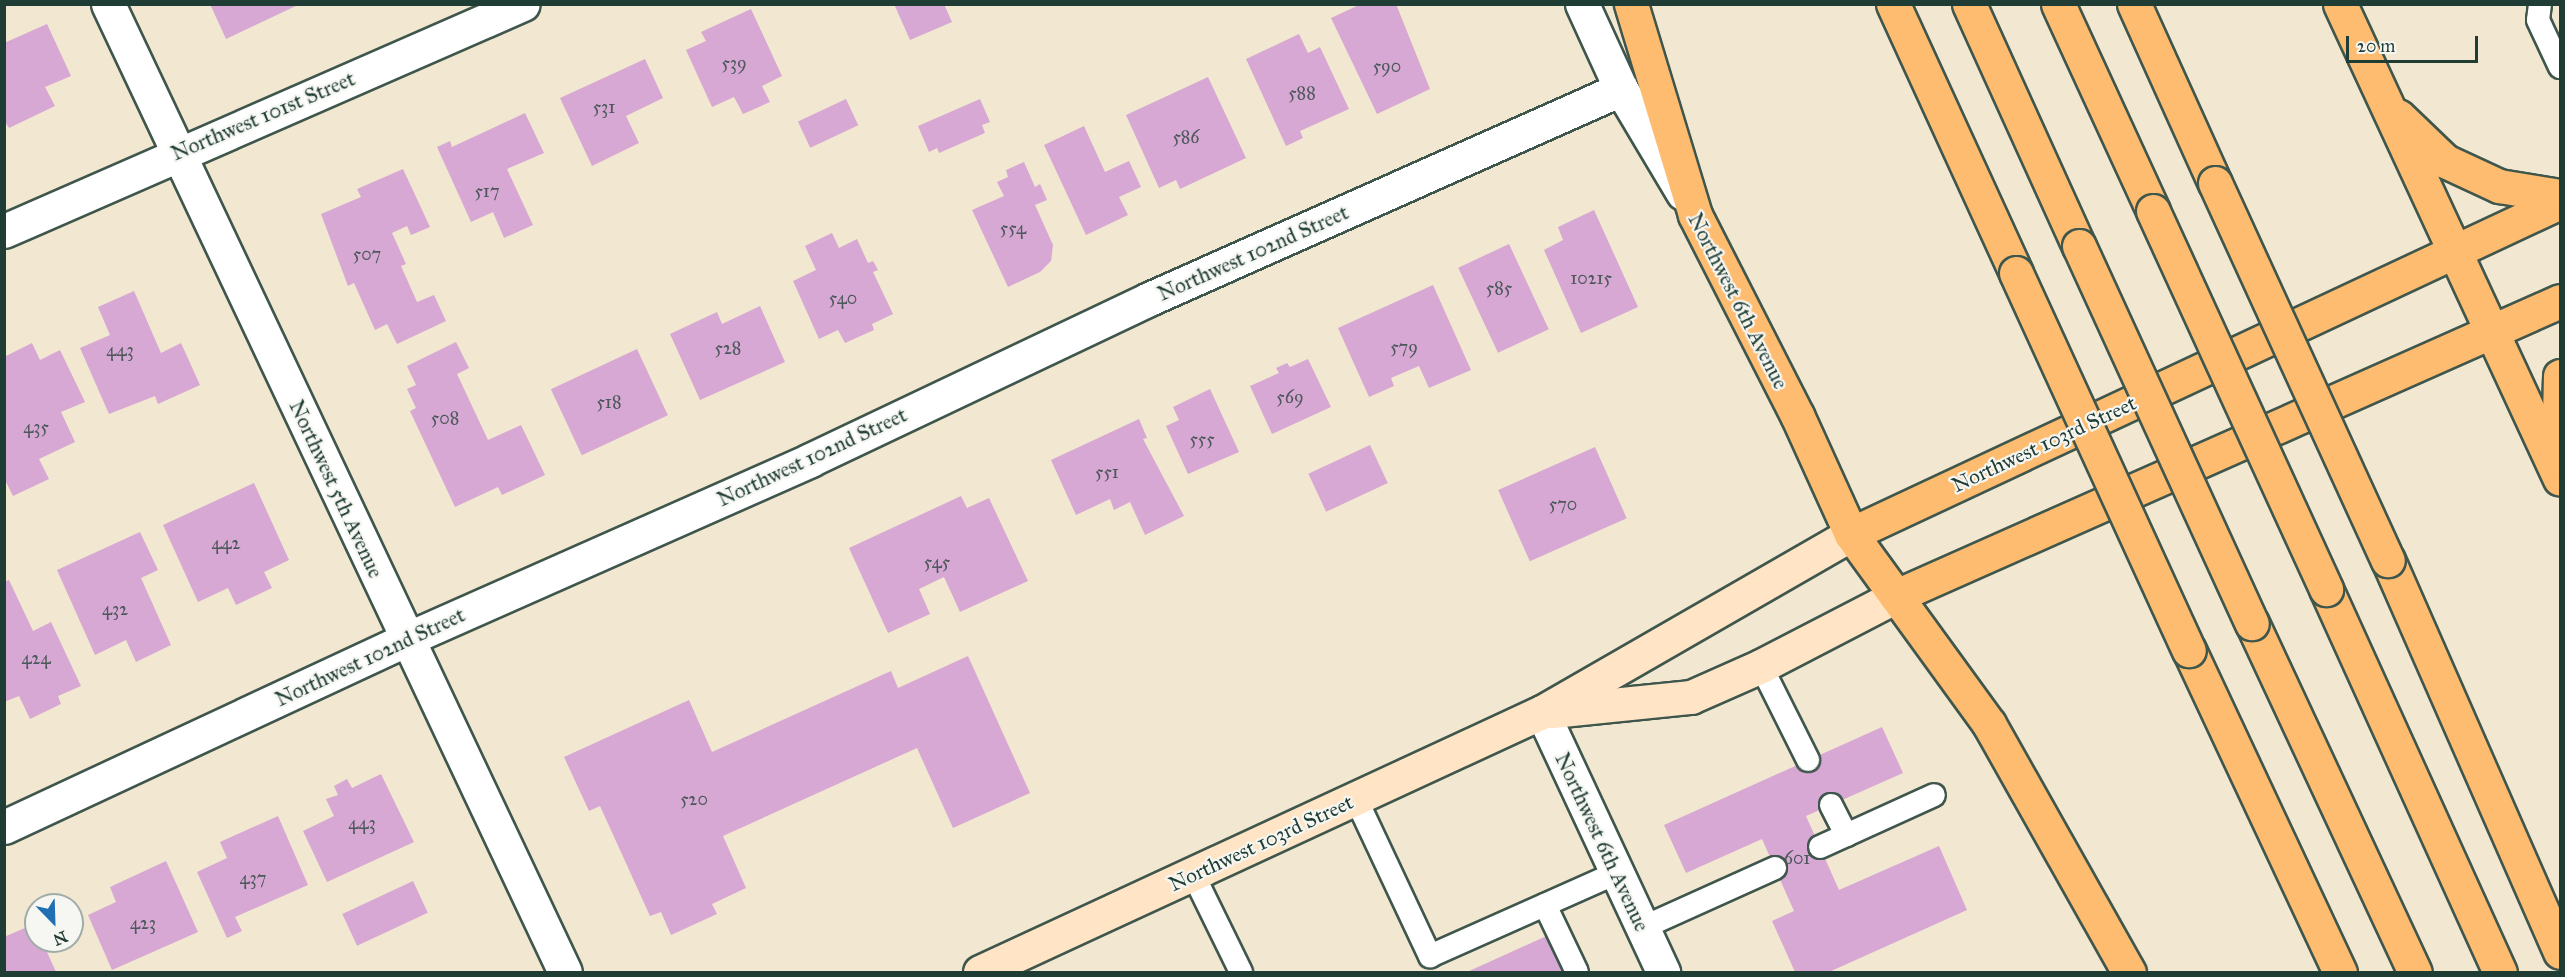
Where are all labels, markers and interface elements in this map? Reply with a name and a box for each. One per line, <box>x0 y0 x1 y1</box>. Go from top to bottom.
scale bar <box>2349 24 2481 62</box>
text: 20 m <box>2357 35 2395 57</box>
house number: 539 <box>721 52 747 74</box>
house number: 590 <box>1373 55 1401 77</box>
street label: Northwest 101st Street <box>167 66 359 166</box>
house number: 588 <box>1288 82 1316 104</box>
house number: 531 <box>593 96 615 118</box>
house number: 586 <box>1172 126 1200 148</box>
house number: 517 <box>474 180 500 202</box>
street label: Northwest 102nd Street <box>1154 200 1352 306</box>
street label: Northwest 6th Avenue <box>1683 209 1793 393</box>
house number: 554 <box>1000 217 1026 239</box>
house number: 507 <box>353 243 381 265</box>
house number: 10215 <box>1570 267 1612 289</box>
house number: 585 <box>1486 277 1512 299</box>
house number: 540 <box>829 287 857 309</box>
house number: 579 <box>1390 336 1418 358</box>
house number: 528 <box>715 337 741 359</box>
house number: 443 <box>106 339 134 361</box>
house number: 569 <box>1276 386 1304 408</box>
street label: Northwest 103rd Street <box>1948 390 2140 498</box>
house number: 518 <box>596 391 622 413</box>
street label: Northwest 5th Avenue <box>284 396 388 582</box>
street label: Northwest 102nd Street <box>713 402 911 512</box>
house number: 508 <box>431 407 459 429</box>
house number: 435 <box>23 416 49 438</box>
house number: 555 <box>1189 428 1215 450</box>
house number: 551 <box>1095 461 1119 483</box>
house number: 570 <box>1549 493 1577 515</box>
house number: 442 <box>212 532 240 554</box>
house number: 545 <box>924 551 950 573</box>
house number: 432 <box>102 598 128 620</box>
street label: Northwest 102nd Street <box>271 602 469 712</box>
house number: 424 <box>22 647 50 669</box>
street label: Northwest 6th Avenue <box>1550 749 1654 935</box>
house number: 520 <box>680 788 708 810</box>
street label: Northwest 103rd Street <box>1165 789 1357 897</box>
house number: 443 <box>348 812 376 834</box>
house number: 601 <box>1784 847 1810 869</box>
house number: 437 <box>240 867 266 889</box>
north arrow <box>24 893 84 953</box>
house number: 423 <box>130 912 156 934</box>
text: N <box>50 927 70 950</box>

